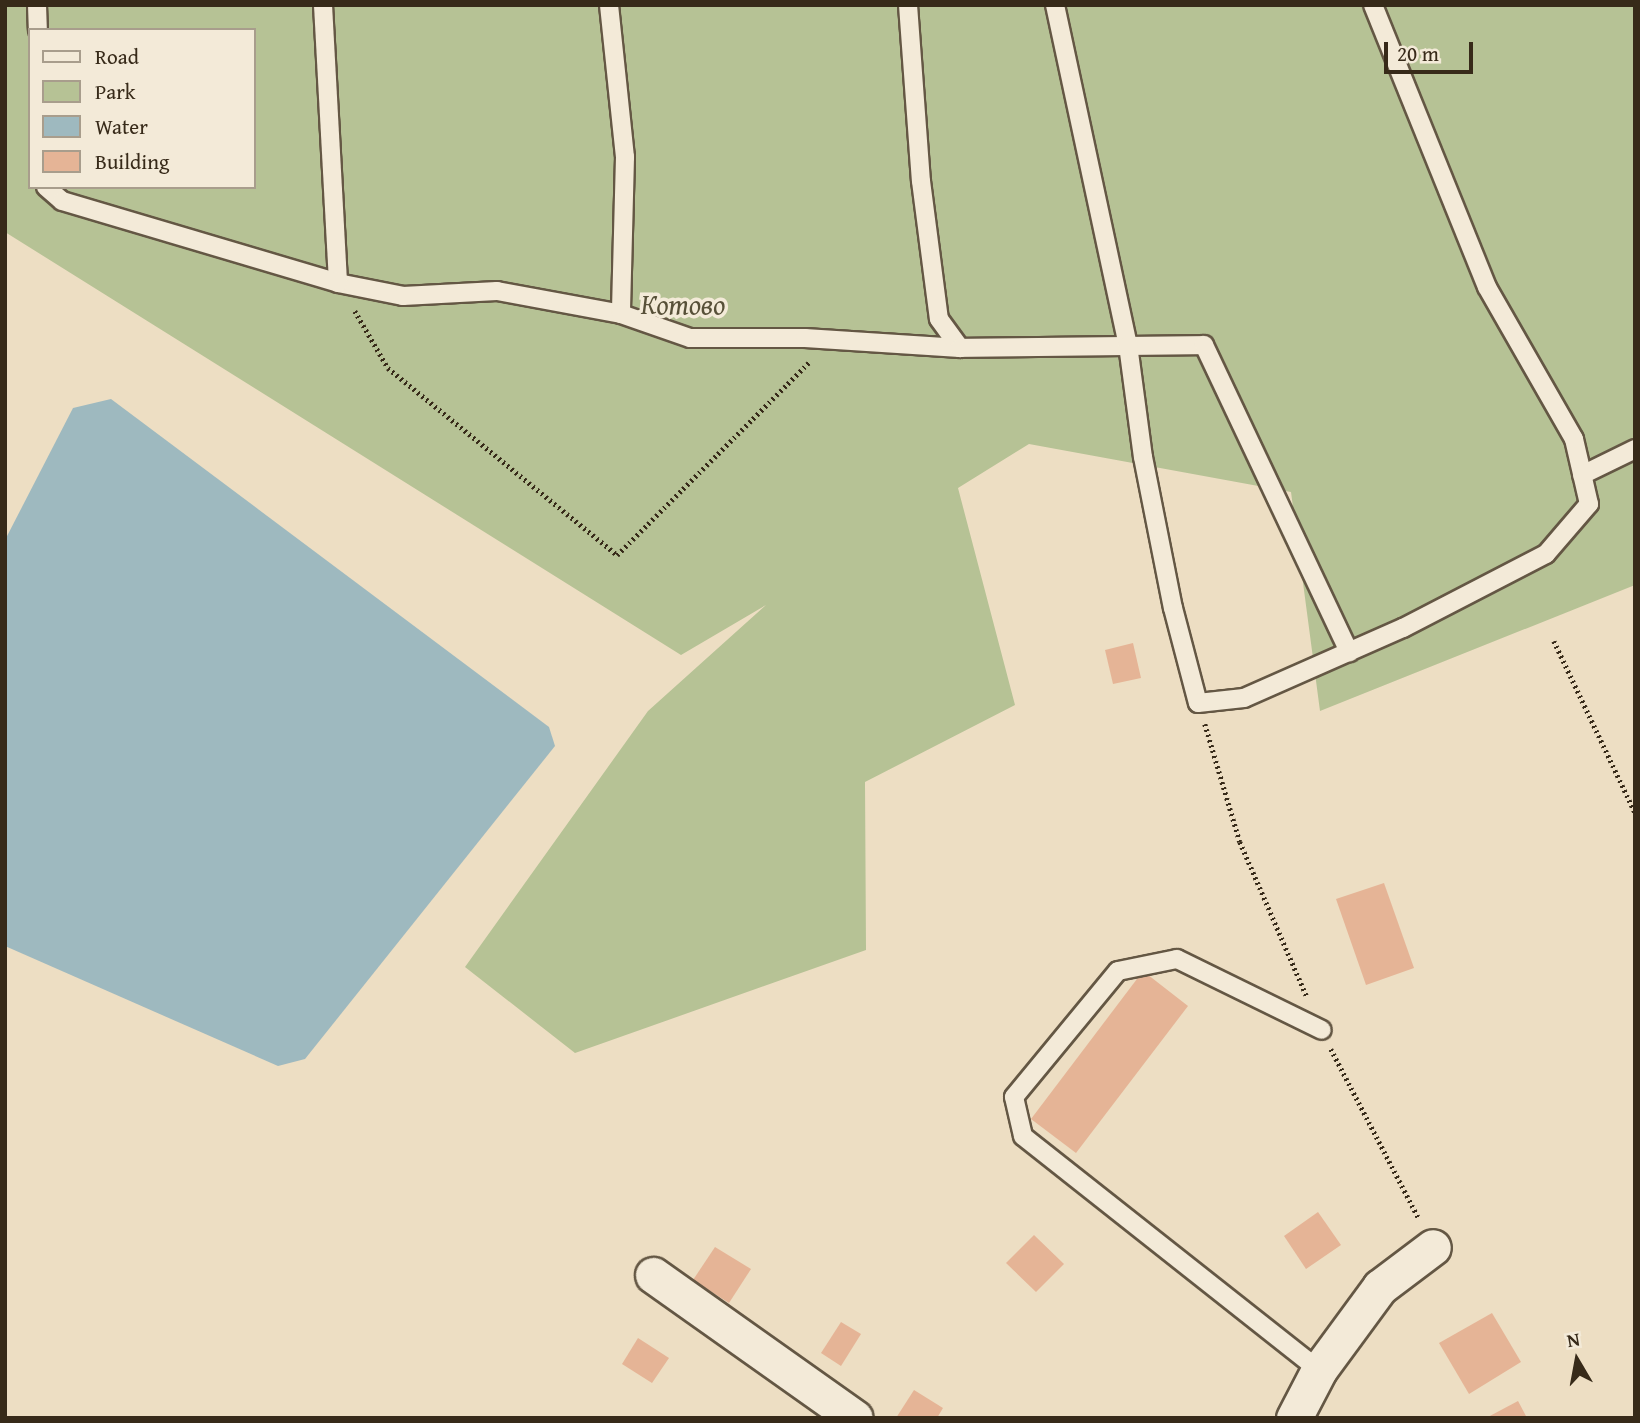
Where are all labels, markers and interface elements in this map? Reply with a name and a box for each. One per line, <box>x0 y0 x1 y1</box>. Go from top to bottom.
legend <box>28 28 256 189</box>
scale bar <box>1388 28 1477 72</box>
text: 20 m <box>1397 38 1439 69</box>
text: Road <box>95 41 139 72</box>
text: Park <box>95 76 136 107</box>
text: Water <box>95 111 148 142</box>
text: Building <box>95 146 169 177</box>
park label: Котово <box>641 287 725 321</box>
text: N <box>1565 1324 1582 1354</box>
north arrow <box>1542 1325 1612 1395</box>

